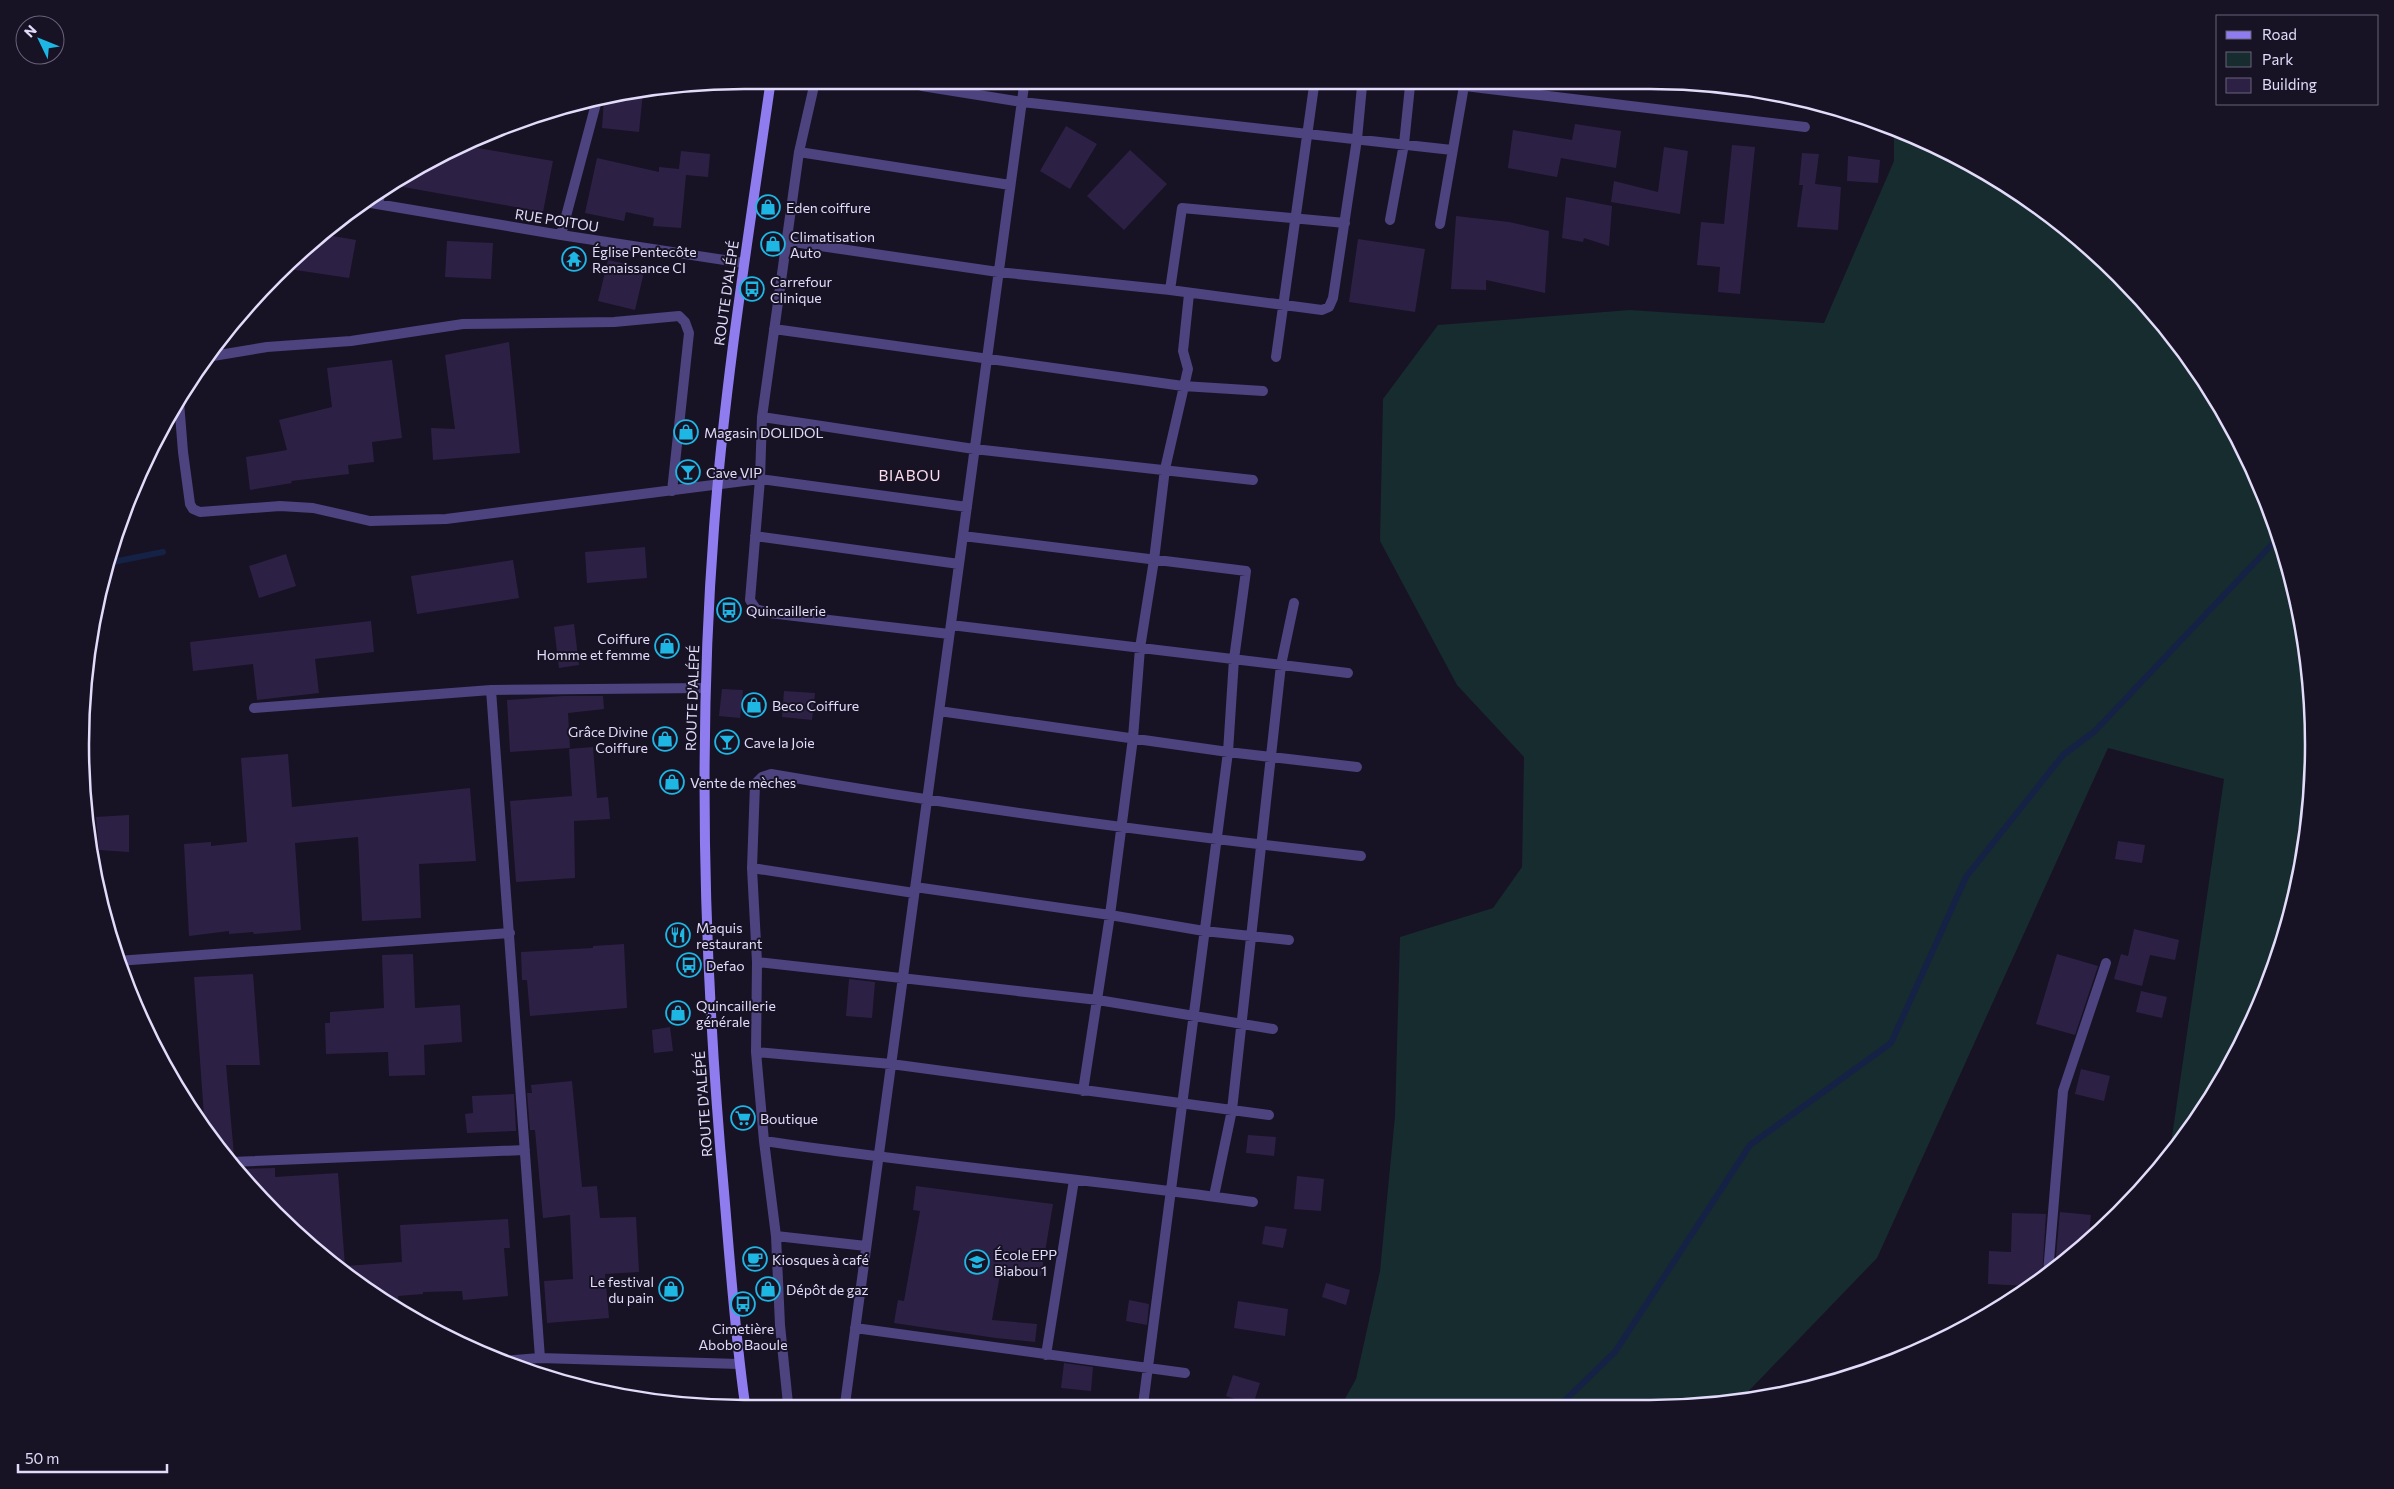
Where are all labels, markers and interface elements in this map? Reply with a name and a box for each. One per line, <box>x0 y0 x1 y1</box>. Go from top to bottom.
north arrow <box>15 15 65 65</box>
legend <box>2216 15 2379 105</box>
text: N <box>20 21 40 40</box>
text: Road <box>2262 25 2297 43</box>
text: Park <box>2262 50 2293 68</box>
text: Building <box>2262 75 2317 93</box>
shop icon: Eden coiffure <box>755 194 781 220</box>
place label: Eden coiffure <box>786 199 871 216</box>
street label: RUE POITOU <box>514 205 600 235</box>
place label: Climatisation Auto <box>790 228 875 261</box>
shop icon: Climatisation Auto <box>760 231 786 257</box>
street label: ROUTE D'ALÉPÉ <box>710 239 742 347</box>
place label: Église Pentecôte Renaissance CI <box>592 243 697 276</box>
temple icon: Église Pentecôte Renaissance CI <box>561 246 587 272</box>
place label: Carrefour Clinique <box>770 273 833 306</box>
bus stop icon: Carrefour Clinique <box>739 276 765 302</box>
shop icon: Magasin DOLIDOL <box>673 419 699 445</box>
place label: Magasin DOLIDOL <box>704 424 824 441</box>
bar icon: Cave VIP <box>675 459 701 485</box>
place label: Cave VIP <box>706 464 762 481</box>
district label: BIABOU <box>878 466 942 484</box>
bus stop icon: Quincaillerie <box>716 597 742 623</box>
place label: Quincaillerie <box>746 602 826 619</box>
place label: Coiffure Homme et femme <box>537 630 650 663</box>
shop icon: Coiffure Homme et femme <box>654 633 680 659</box>
street label: ROUTE D'ALÉPÉ <box>682 645 702 751</box>
shop icon: Beco Coiffure <box>741 692 767 718</box>
place label: Beco Coiffure <box>772 697 859 714</box>
place label: Grâce Divine Coiffure <box>568 723 648 756</box>
shop icon: Grâce Divine Coiffure <box>652 726 678 752</box>
bar icon: Cave la Joie <box>714 729 740 755</box>
place label: Cave la Joie <box>744 734 815 751</box>
shop icon: Vente de mèches <box>659 769 685 795</box>
place label: Vente de mèches <box>690 774 796 791</box>
place label: Maquis restaurant <box>696 919 763 952</box>
restaurant icon: Maquis restaurant <box>665 922 691 948</box>
bus stop icon: Defao <box>676 952 702 978</box>
place label: Defao <box>706 957 745 974</box>
place label: Quincaillerie générale <box>696 997 776 1030</box>
shop icon: Quincaillerie générale <box>665 1000 691 1026</box>
street label: ROUTE D'ALÉPÉ <box>691 1050 715 1158</box>
supermarket icon: Boutique <box>730 1105 756 1131</box>
place label: Boutique <box>760 1110 818 1127</box>
cafe icon: Kiosques à café <box>742 1246 768 1272</box>
place label: École EPP Biabou 1 <box>994 1246 1057 1279</box>
school or university icon: École EPP Biabou 1 <box>964 1249 990 1275</box>
place label: Kiosques à café <box>772 1251 869 1268</box>
place label: Le festival du pain <box>590 1273 654 1306</box>
shop icon: Le festival du pain <box>658 1276 684 1302</box>
shop icon: Dépôt de gaz <box>755 1276 781 1302</box>
place label: Dépôt de gaz <box>786 1281 869 1298</box>
bus stop icon: Cimetière Abobo Baoule <box>730 1291 756 1317</box>
place label: Cimetière Abobo Baoule <box>698 1320 788 1353</box>
scale bar <box>18 1442 166 1474</box>
text: 50 m <box>25 1449 59 1467</box>

